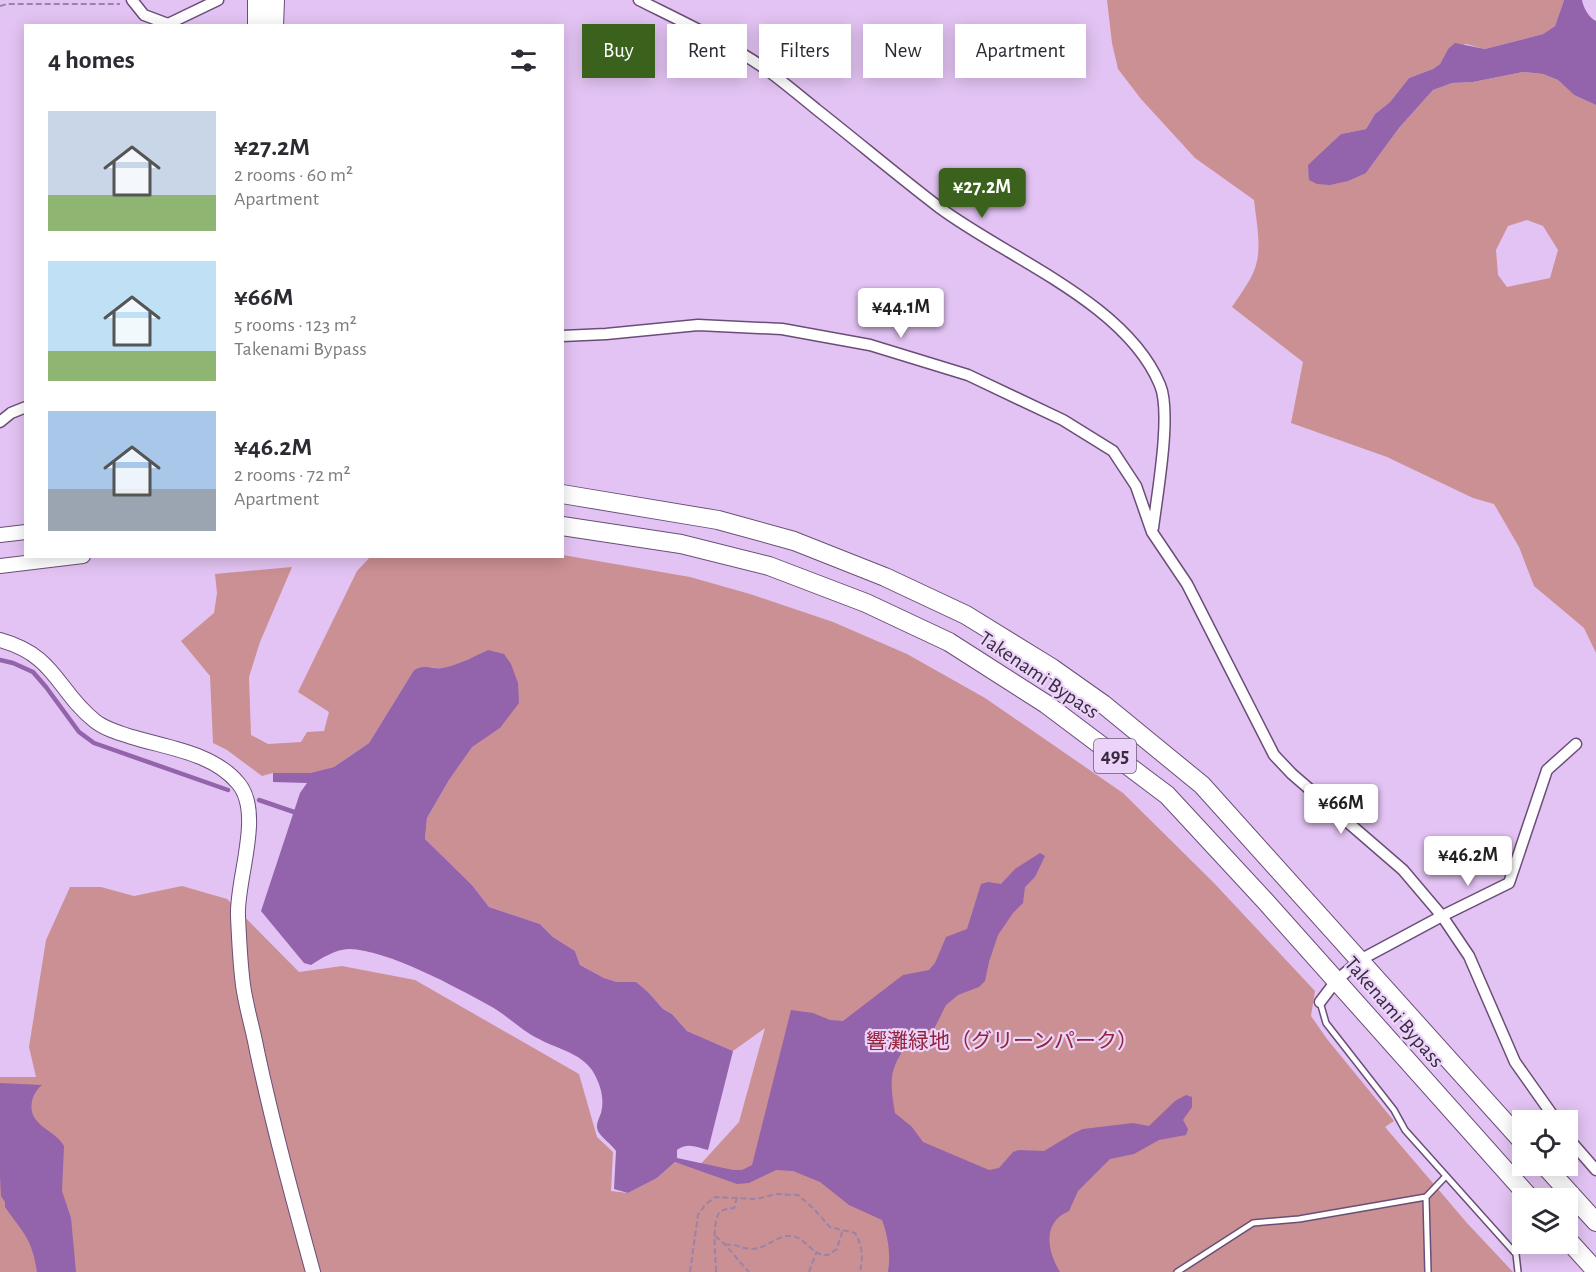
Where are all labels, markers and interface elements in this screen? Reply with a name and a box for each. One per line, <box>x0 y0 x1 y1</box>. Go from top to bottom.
chip: Buy <box>582 24 655 78</box>
chip: Rent <box>667 24 747 78</box>
chip: Filters <box>759 24 851 78</box>
chip: New <box>863 24 943 78</box>
chip: Apartment <box>955 24 1086 78</box>
icon: filters <box>507 44 540 77</box>
text: 4 homes <box>48 47 135 73</box>
text: ¥27.2M <box>234 134 310 160</box>
icon: home <box>96 135 168 207</box>
text: 2 rooms · 60 m² <box>234 165 353 185</box>
pin: ¥27.2M <box>933 168 1031 219</box>
text: ¥27.2M <box>953 177 1011 197</box>
text: Apartment <box>234 189 319 209</box>
text: ¥66M <box>234 284 294 310</box>
icon: home <box>96 285 168 357</box>
pin: ¥44.1M <box>852 288 950 339</box>
text: ¥44.1M <box>872 297 930 317</box>
text: 5 rooms · 123 m² <box>234 315 357 335</box>
text: Takenami Bypass <box>234 339 367 359</box>
text: ¥46.2M <box>234 434 312 460</box>
icon: home <box>96 435 168 507</box>
text: 2 rooms · 72 m² <box>234 465 351 485</box>
text: Apartment <box>234 489 319 509</box>
street label: Takenami Bypass <box>975 627 1103 723</box>
road number: 495 <box>1094 739 1136 773</box>
pin: ¥66M <box>1305 784 1377 835</box>
text: ¥66M <box>1318 793 1364 813</box>
pin: ¥46.2M <box>1419 836 1517 887</box>
text: ¥46.2M <box>1438 845 1498 865</box>
street label: Takenami Bypass <box>1340 953 1448 1071</box>
park label: 響灘緑地（グリーンパーク） <box>866 1030 1138 1052</box>
map controls <box>1512 1110 1578 1254</box>
button: locate <box>1512 1110 1578 1176</box>
button: layers <box>1512 1188 1578 1254</box>

